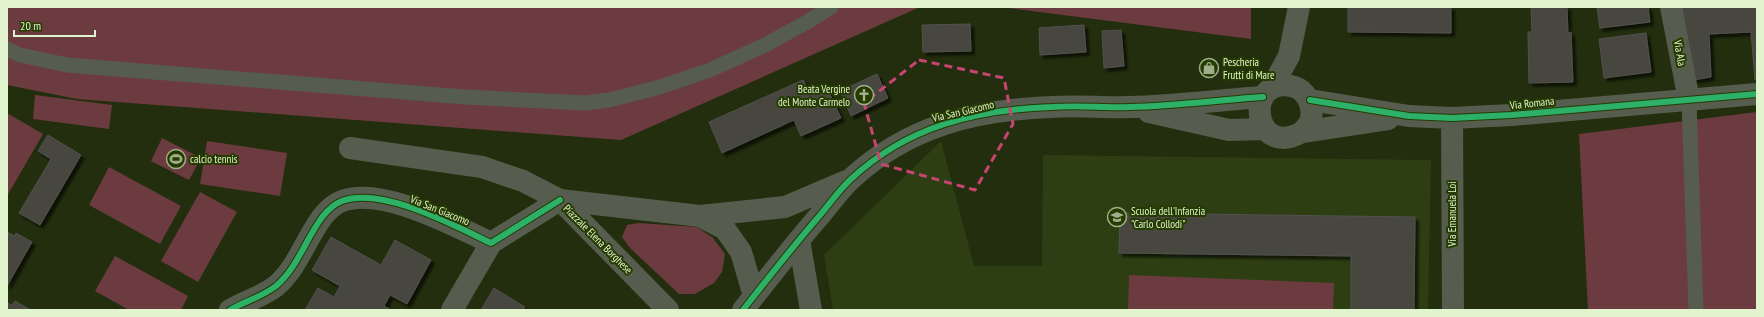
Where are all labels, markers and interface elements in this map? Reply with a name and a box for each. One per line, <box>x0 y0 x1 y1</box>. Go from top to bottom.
scale bar <box>14 12 95 38</box>
text: 20 m <box>20 18 41 33</box>
street label: Via Ala <box>1671 38 1689 67</box>
place label: Pescheria Frutti di Mare <box>1223 55 1275 82</box>
shop icon: Pescheria Frutti di Mare <box>1198 57 1220 79</box>
place label: Beata Vergine del Monte Carmelo <box>778 82 850 109</box>
church icon: Beata Vergine del Monte Carmelo <box>853 84 875 106</box>
street label: Via Romana <box>1508 94 1555 112</box>
street label: Via San Giacomo <box>930 97 996 125</box>
sports icon: calcio tennis <box>165 148 187 170</box>
place label: calcio tennis <box>190 152 238 166</box>
street label: Via Emanuela Loi <box>1445 181 1459 248</box>
street label: Via San Giacomo <box>407 191 472 228</box>
street label: Piazzale Elena Borghese <box>560 201 636 277</box>
place label: Scuola dell'Infanzia "Carlo Collodi" <box>1131 204 1205 231</box>
school or university icon: Scuola dell'Infanzia "Carlo Collodi" <box>1106 206 1128 228</box>

